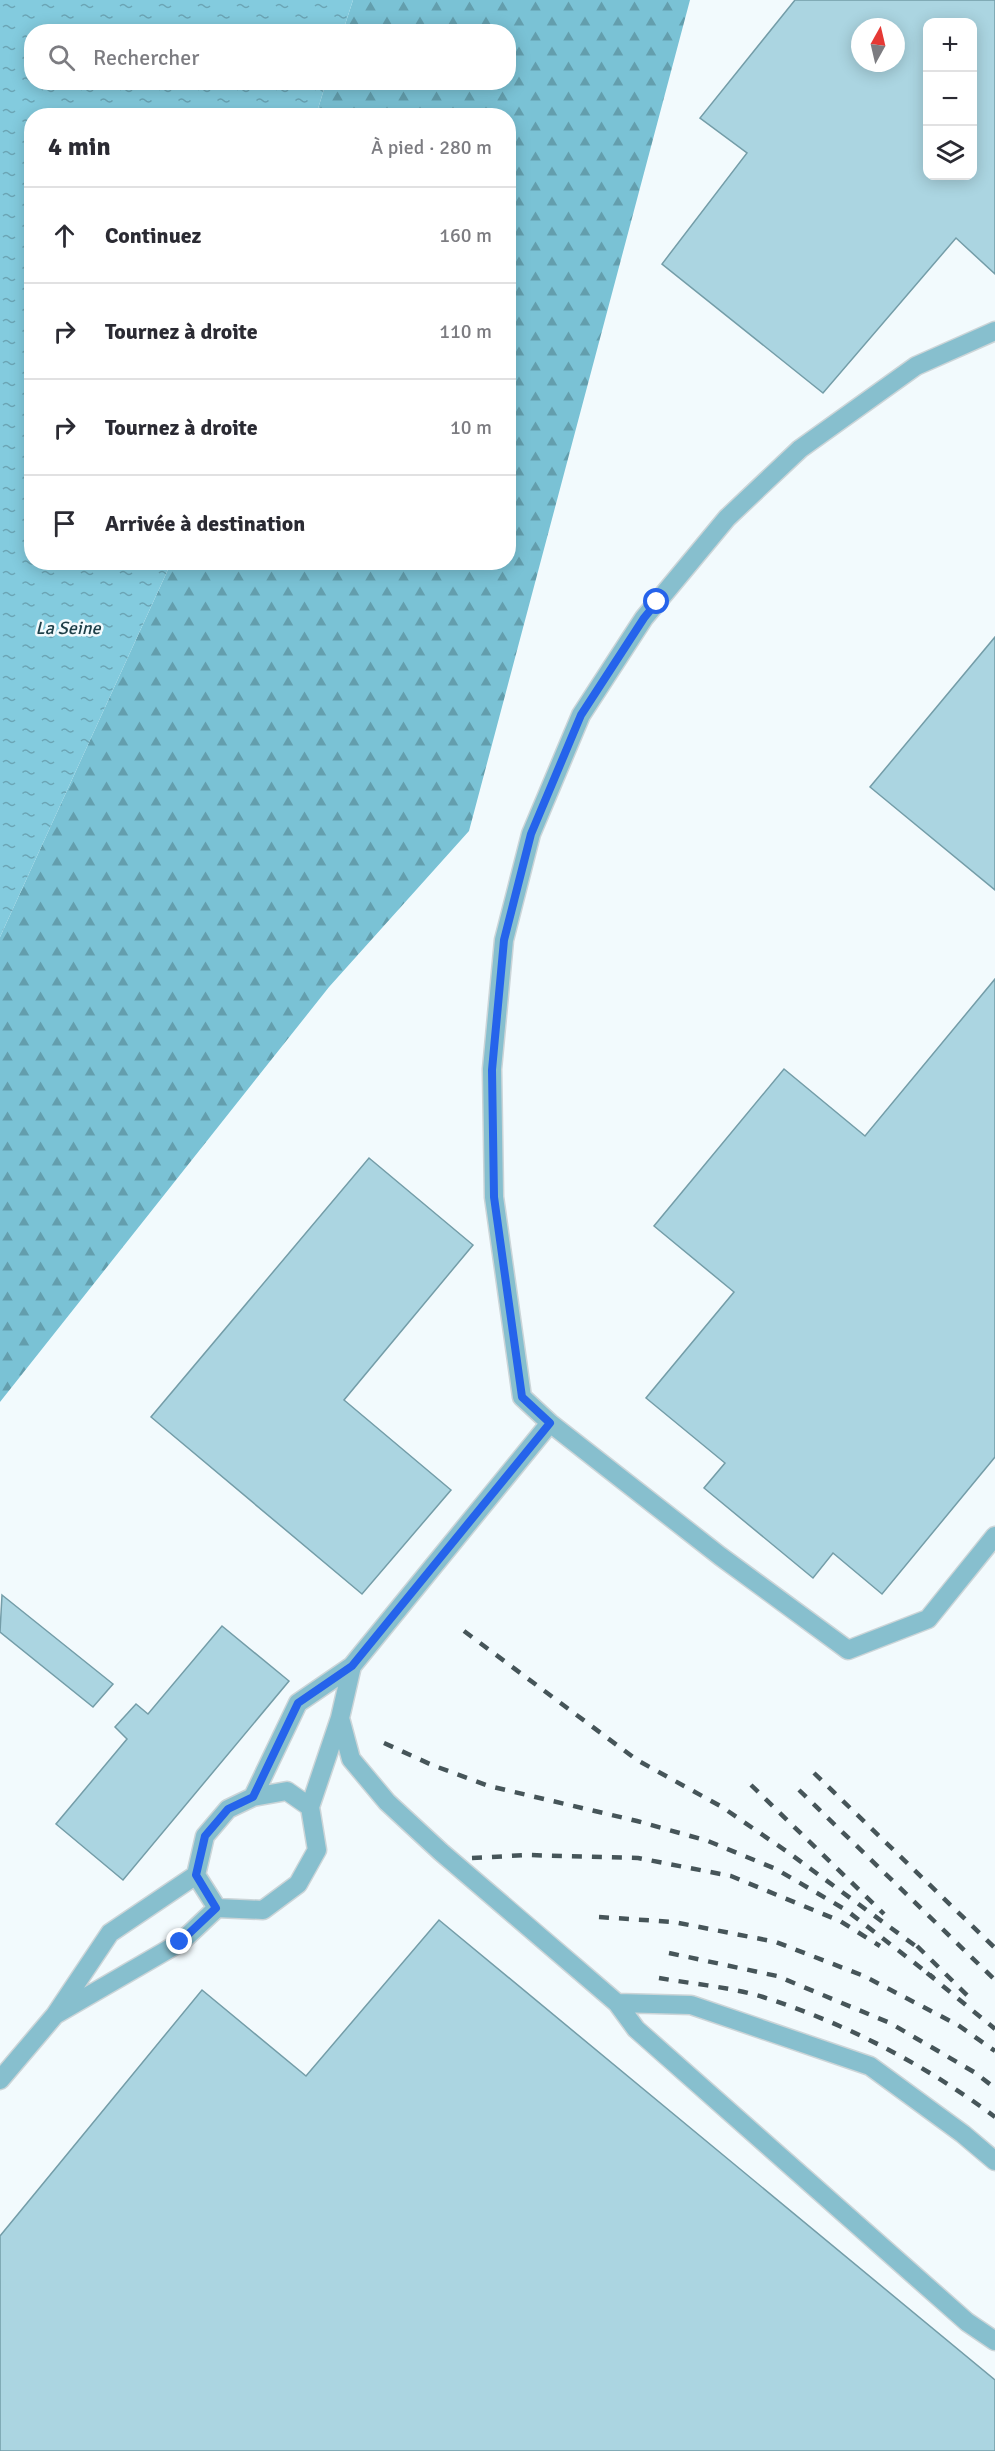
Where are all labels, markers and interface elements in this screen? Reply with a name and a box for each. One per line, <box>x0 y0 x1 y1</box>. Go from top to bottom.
north arrow <box>851 18 905 72</box>
map controls <box>923 18 977 180</box>
button: + <box>923 18 977 72</box>
search box <box>24 24 516 90</box>
icon: search <box>45 41 78 74</box>
text: Rechercher <box>93 44 199 71</box>
button: − <box>923 72 977 126</box>
button: layers <box>923 126 977 180</box>
text: 4 min <box>48 131 111 163</box>
text: À pied · 280 m <box>371 135 492 160</box>
icon: ahead <box>48 219 81 252</box>
text: Continuez <box>105 222 201 249</box>
text: 160 m <box>439 223 492 248</box>
icon: right <box>48 315 81 348</box>
text: Tournez à droite <box>105 318 258 345</box>
text: 110 m <box>439 319 492 344</box>
icon: right <box>48 411 81 444</box>
text: Tournez à droite <box>105 414 258 441</box>
text: 10 m <box>450 415 492 440</box>
icon: arrive <box>48 507 81 540</box>
text: Arrivée à destination <box>105 510 305 537</box>
route start <box>643 588 669 614</box>
water label: La Seine <box>35 617 101 639</box>
route end <box>166 1928 192 1954</box>

